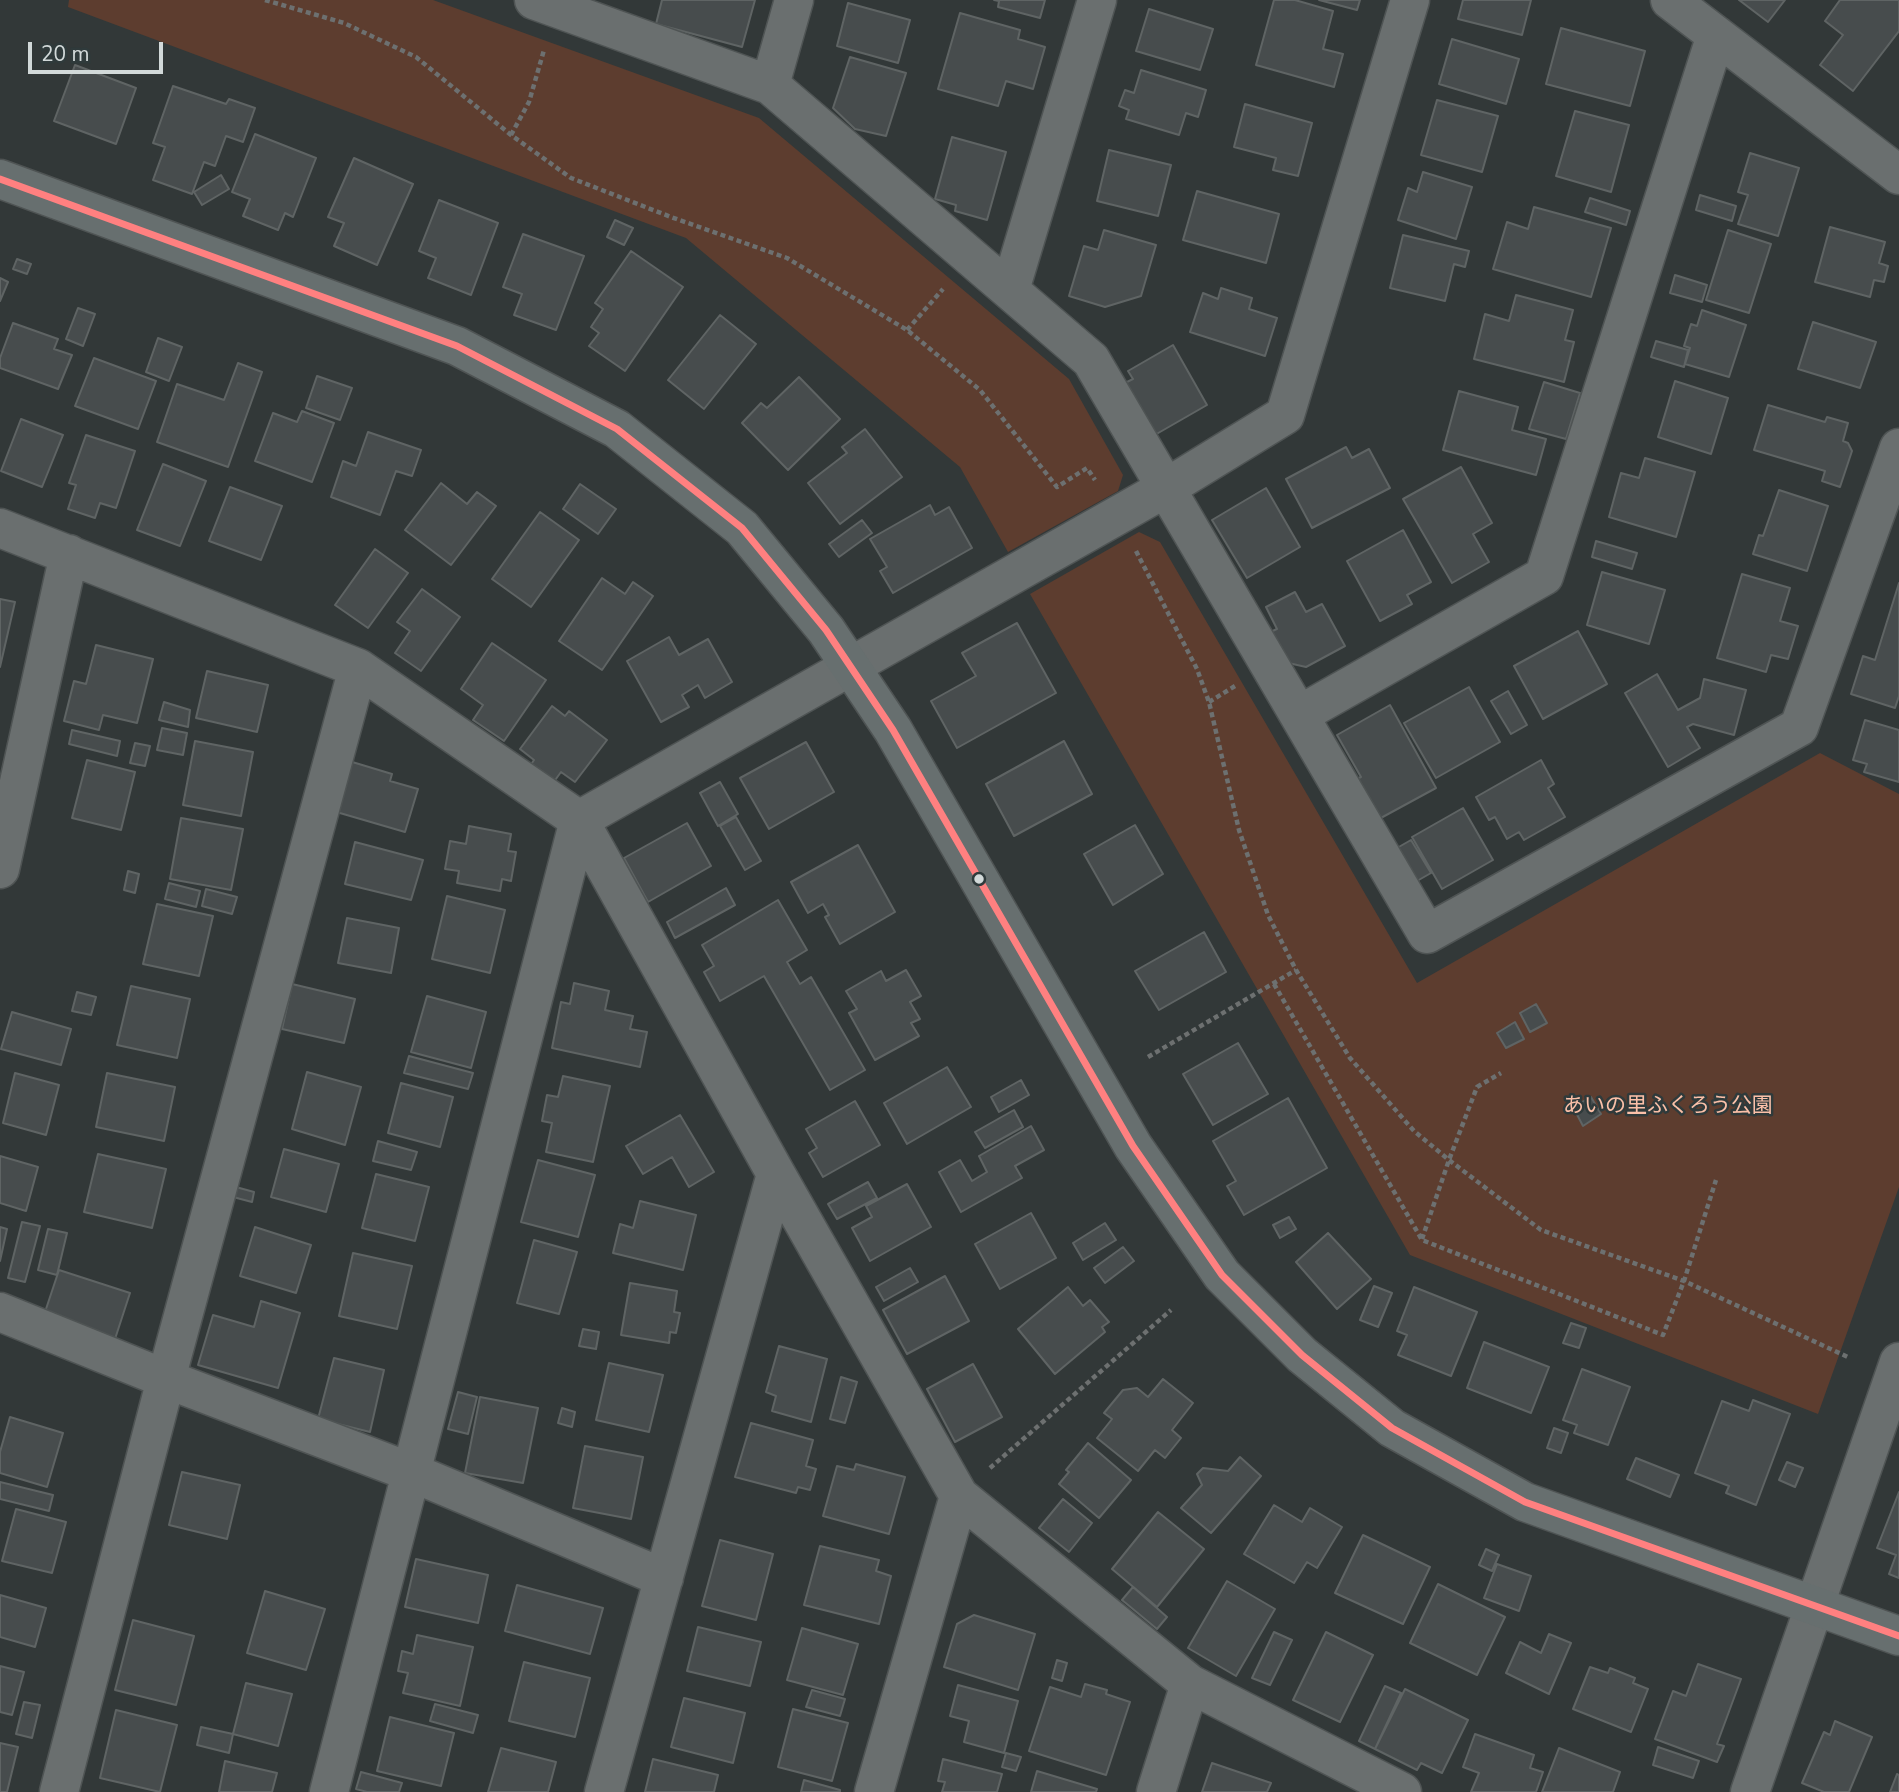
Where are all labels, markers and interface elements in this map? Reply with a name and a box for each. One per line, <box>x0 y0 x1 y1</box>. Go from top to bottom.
scale bar <box>32 28 166 72</box>
text: 20 m <box>41 40 90 68</box>
unlabelled marker <box>972 872 986 886</box>
park label: あいの里ふくろう公園 <box>1563 1094 1773 1120</box>

